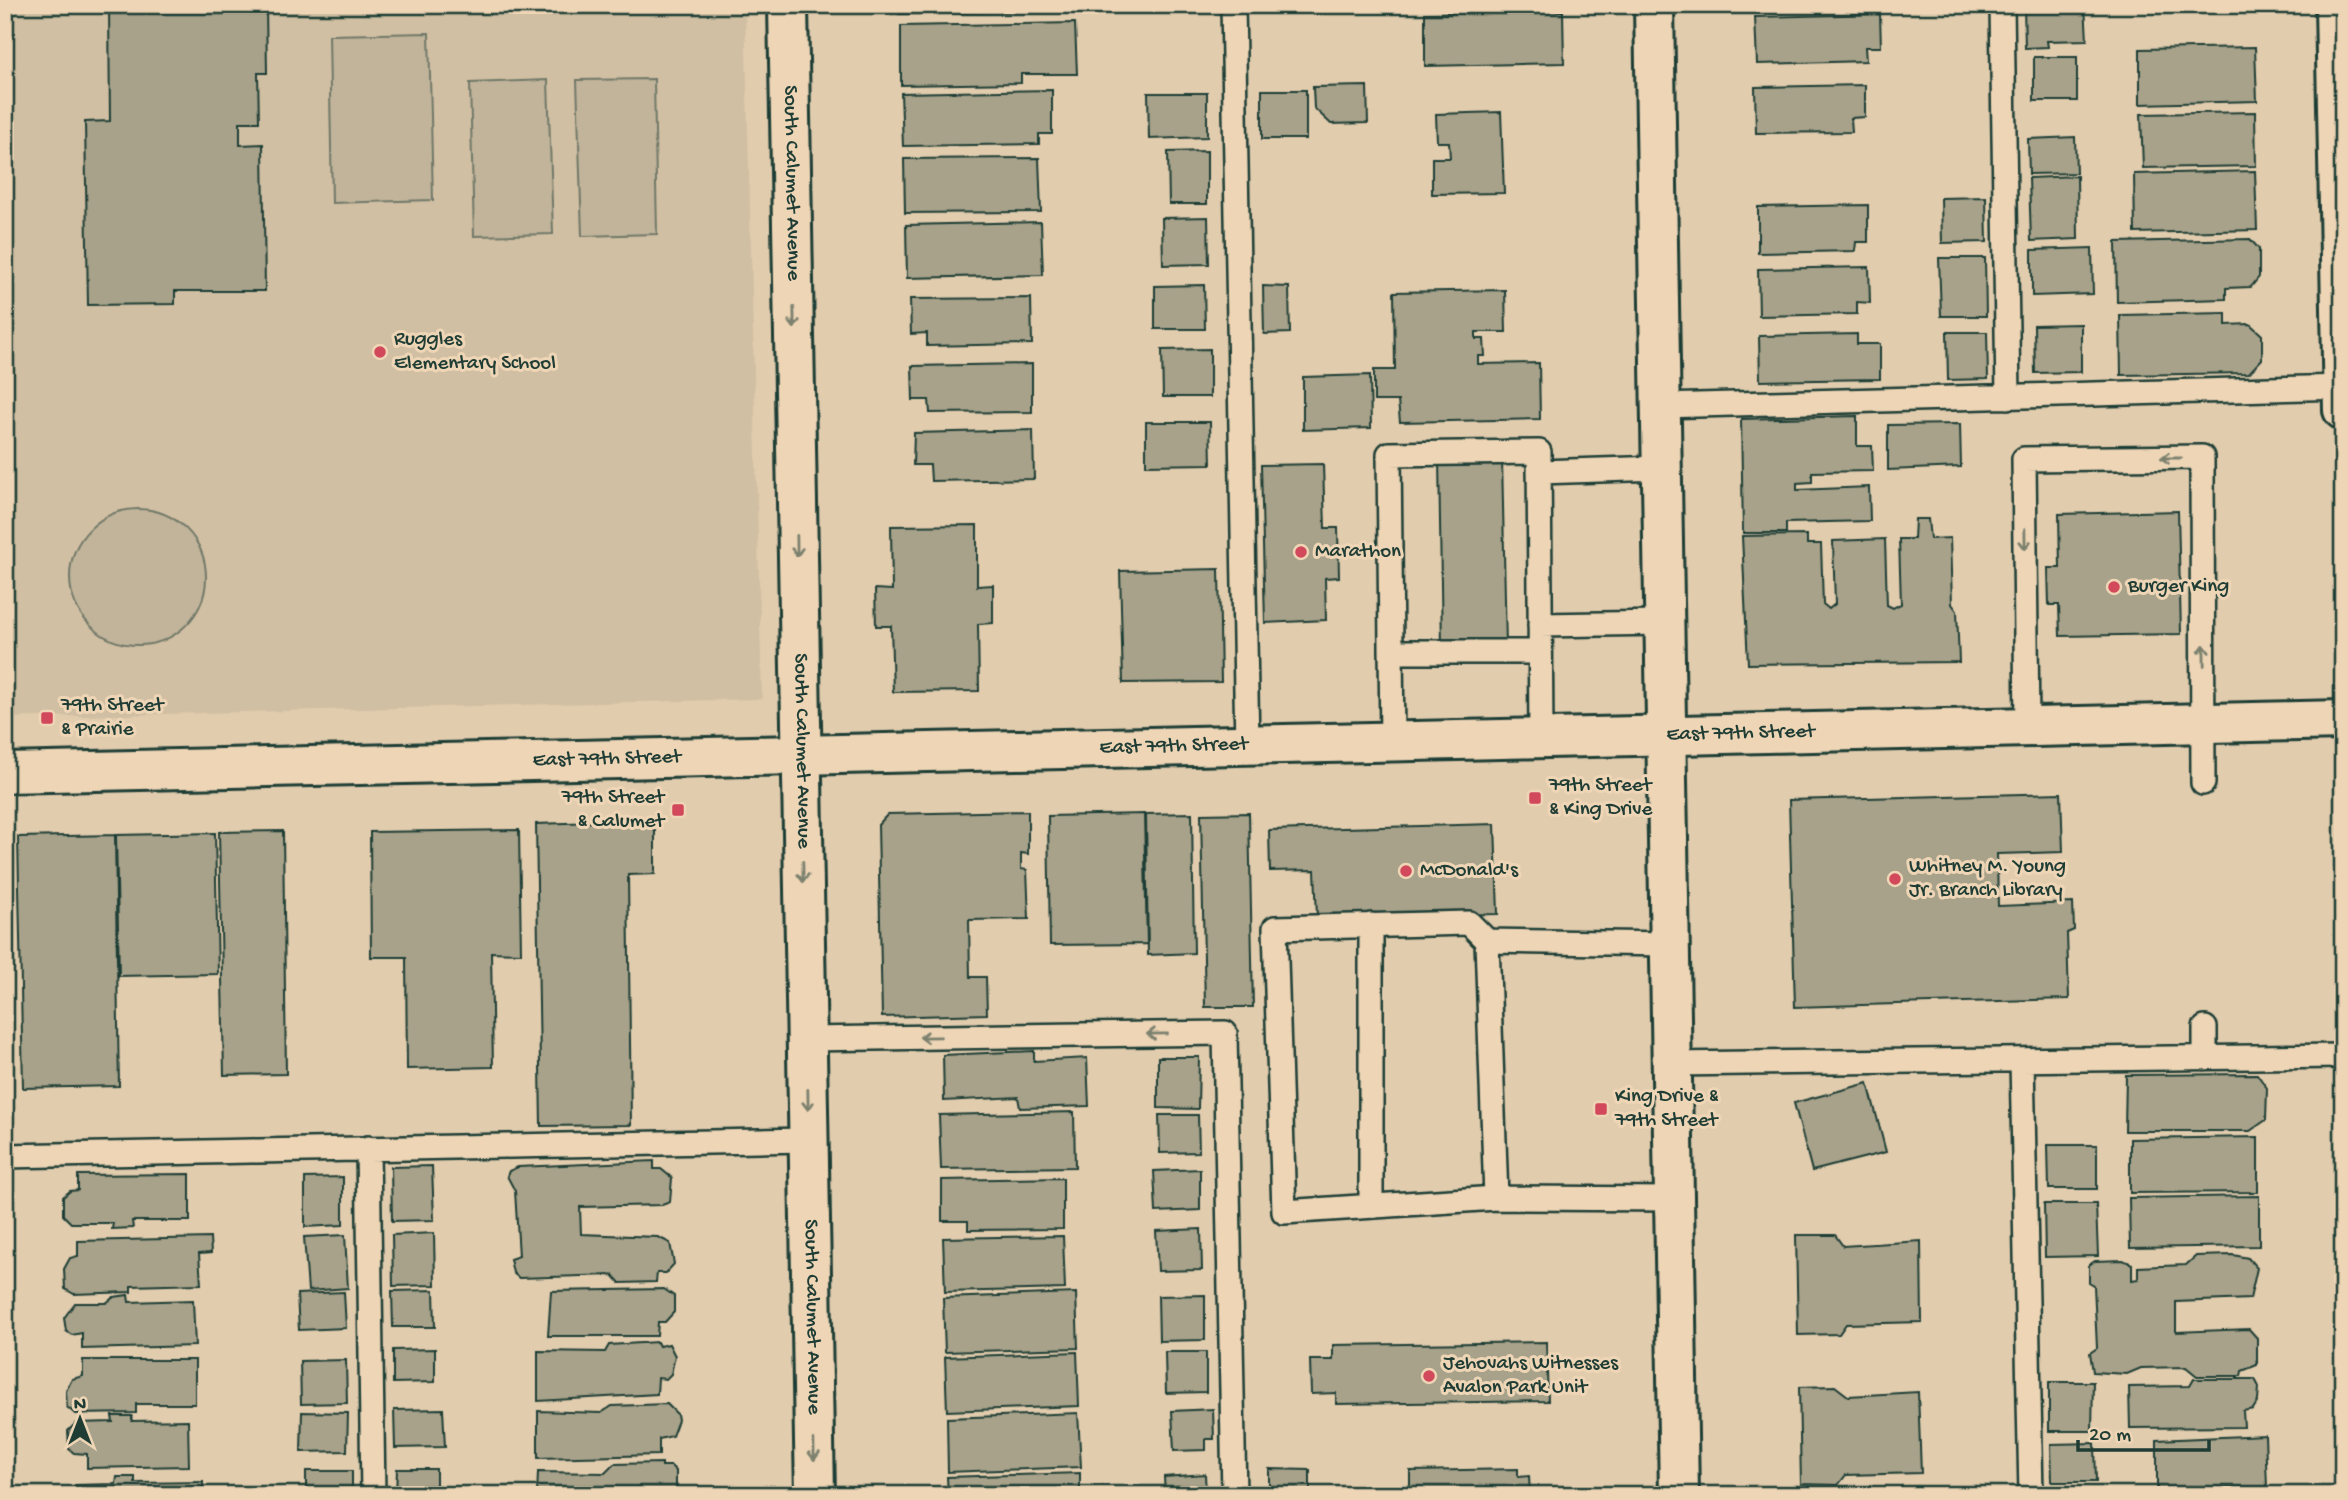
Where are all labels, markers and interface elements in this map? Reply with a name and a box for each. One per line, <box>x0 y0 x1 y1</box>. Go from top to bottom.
street label: South Calumet Avenue <box>777 85 806 282</box>
one-way arrow <box>787 307 800 330</box>
place label: Ruggles Elementary School <box>394 328 556 377</box>
marker: Ruggles Elementary School <box>372 344 388 360</box>
one-way arrow <box>2160 451 2183 465</box>
one-way arrow <box>2018 527 2031 550</box>
one-way arrow <box>791 534 804 557</box>
place label: Marathon <box>1315 540 1401 565</box>
marker: Marathon <box>1293 544 1309 560</box>
place label: Burger King <box>2127 575 2229 600</box>
marker: Burger King <box>2106 579 2122 595</box>
one-way arrow <box>2197 643 2211 666</box>
street label: South Calumet Avenue <box>787 653 816 850</box>
place label: 79th Street & Prairie <box>60 694 166 743</box>
marker: 79th Street & Prairie <box>39 710 55 726</box>
street label: East 79th Street <box>1666 719 1817 748</box>
street label: East 79th Street <box>1099 732 1251 761</box>
street label: East 79th Street <box>532 745 684 774</box>
place label: 79th Street & King Drive <box>1548 774 1654 823</box>
place label: 79th Street & Calumet <box>561 786 666 835</box>
marker: 79th Street & King Drive <box>1527 790 1543 806</box>
marker: 79th Street & Calumet <box>670 802 686 818</box>
place label: Whitney M. Young Jr. Branch Library <box>1909 855 2066 904</box>
place label: McDonald's <box>1420 859 1519 884</box>
one-way arrow <box>797 860 810 883</box>
marker: McDonald's <box>1398 863 1414 879</box>
marker: Whitney M. Young Jr. Branch Library <box>1887 871 1903 887</box>
one-way arrow <box>1146 1028 1169 1041</box>
one-way arrow <box>918 1031 941 1044</box>
place label: King Drive & 79th Street <box>1614 1085 1720 1134</box>
one-way arrow <box>801 1088 815 1111</box>
marker: King Drive & 79th Street <box>1593 1101 1609 1117</box>
street label: South Calumet Avenue <box>798 1219 826 1416</box>
place label: Jehovahs Witnesses Avalon Park Unit <box>1443 1352 1619 1401</box>
marker: Jehovahs Witnesses Avalon Park Unit <box>1421 1368 1437 1384</box>
north arrow <box>46 1384 116 1454</box>
text: N <box>74 1394 86 1417</box>
scale bar <box>2078 1409 2210 1453</box>
text: 20 m <box>2089 1424 2131 1449</box>
one-way arrow <box>808 1438 821 1461</box>

